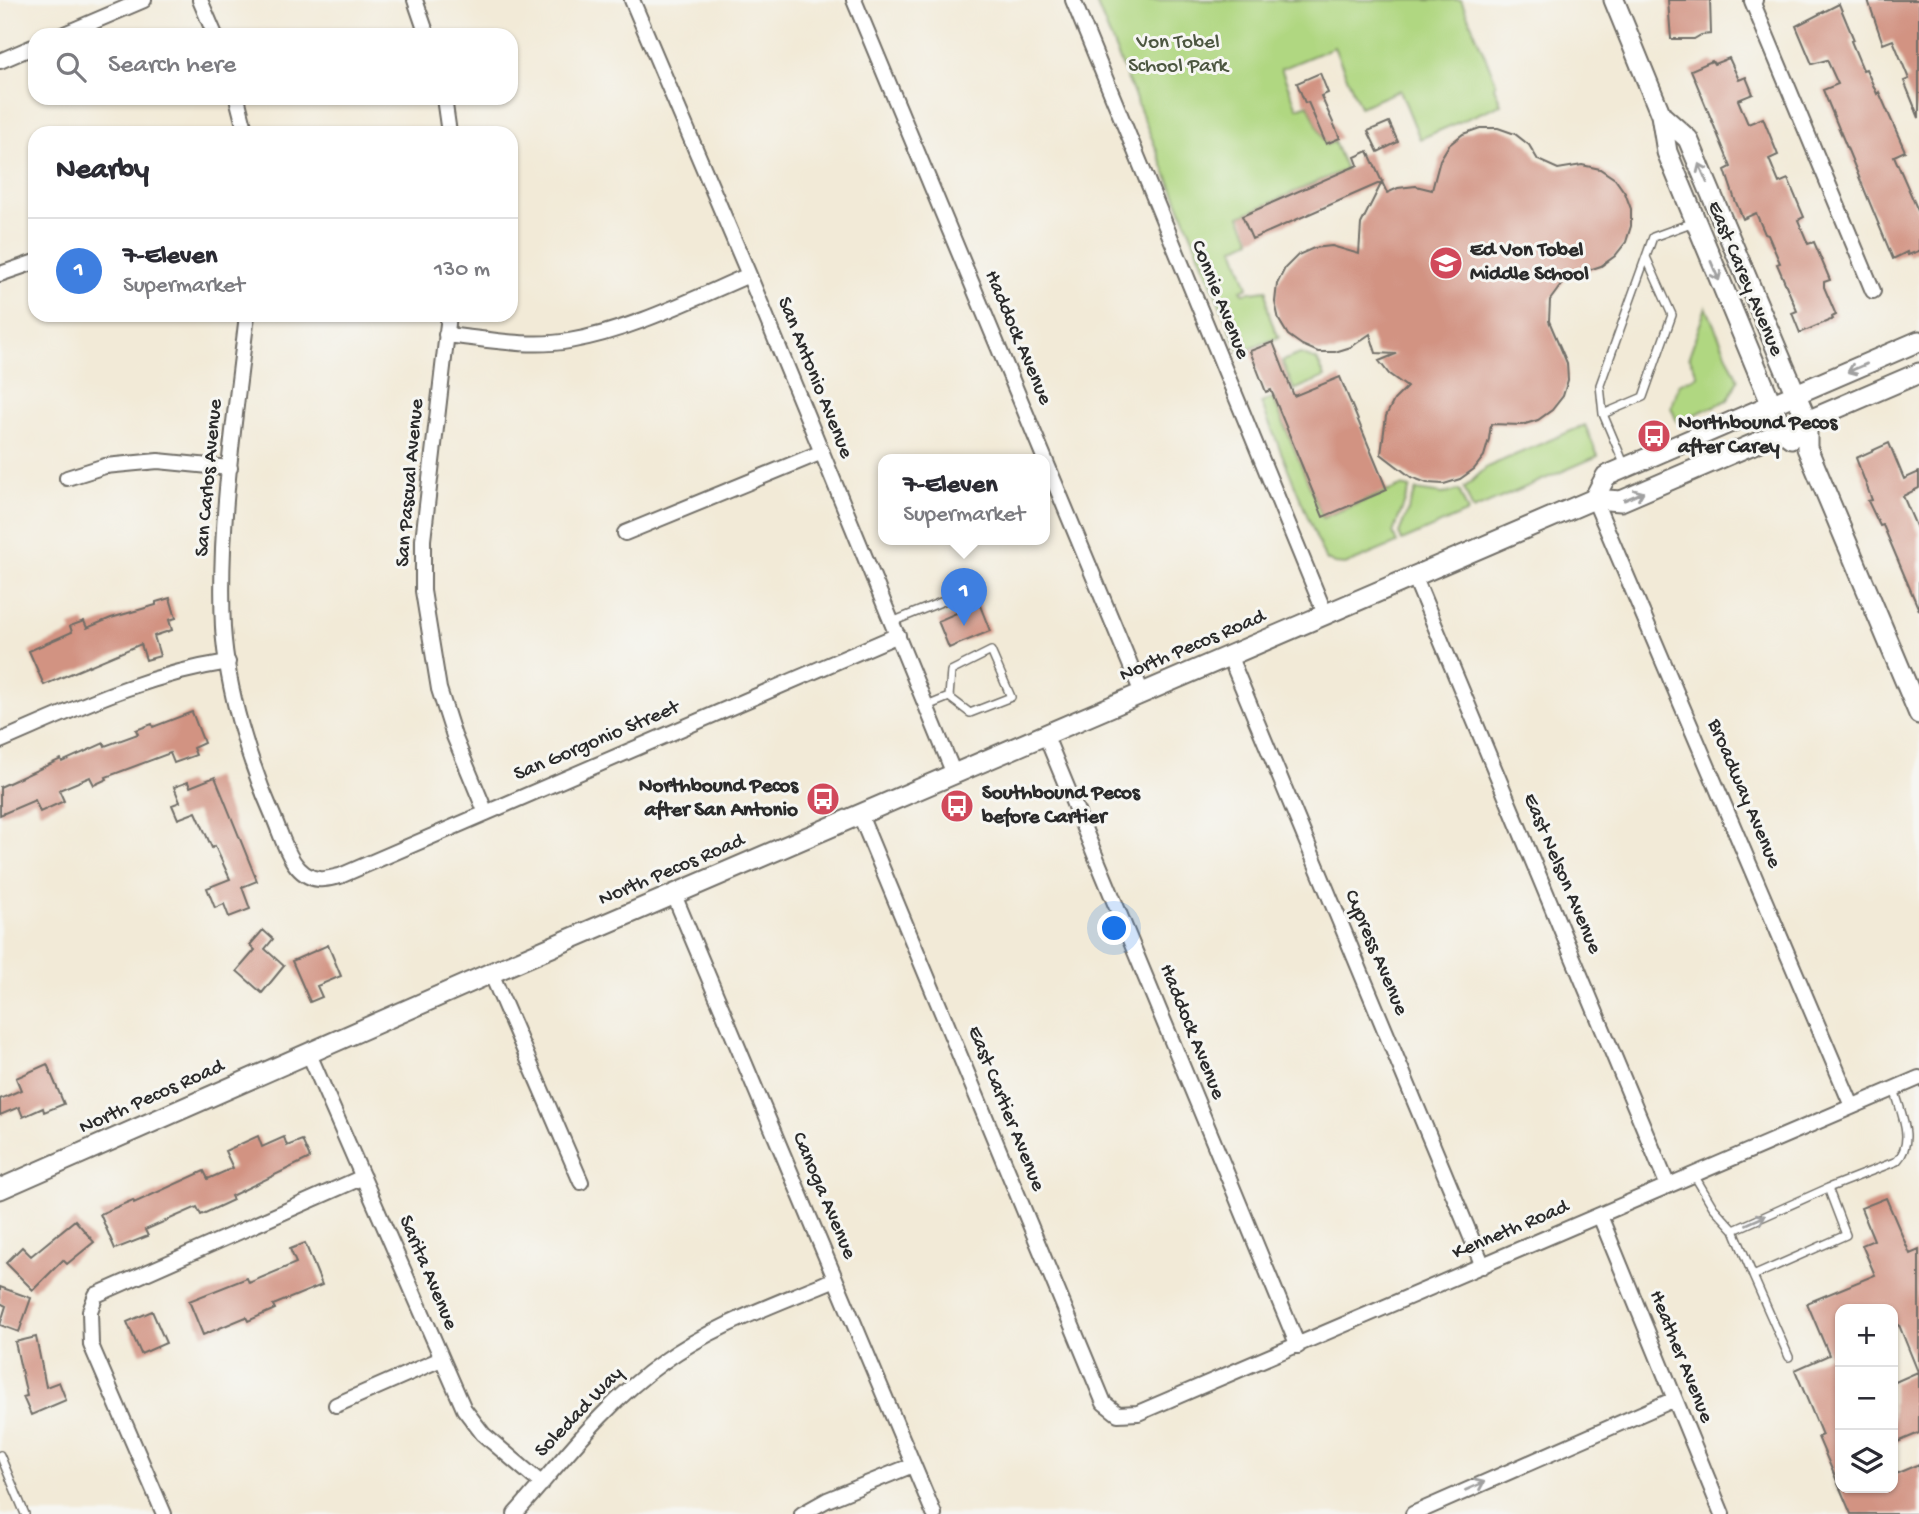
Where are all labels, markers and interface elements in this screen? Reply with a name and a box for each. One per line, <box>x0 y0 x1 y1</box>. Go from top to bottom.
search box <box>28 28 518 105</box>
park label: Von Tobel School Park <box>1128 31 1230 80</box>
icon: search <box>52 48 90 86</box>
text: Search here <box>108 51 236 82</box>
text: Nearby <box>56 154 149 189</box>
one-way arrow <box>1695 163 1708 184</box>
street label: East Carey Avenue <box>1700 198 1788 361</box>
street label: Connie Avenue <box>1184 237 1255 364</box>
place label: Ed Von Tobel Middle School <box>1470 239 1589 288</box>
text: 7-Eleven <box>123 242 217 273</box>
school or university icon: Ed Von Tobel Middle School <box>1427 244 1465 282</box>
text: 1 <box>74 257 84 284</box>
text: 130 m <box>434 257 490 284</box>
one-way arrow <box>1710 260 1723 282</box>
street label: Haddock Avenue <box>977 267 1057 410</box>
text: Supermarket <box>123 273 245 300</box>
street label: San Antonio Avenue <box>770 294 858 463</box>
one-way arrow <box>1847 362 1868 375</box>
street label: San Carlos Avenue <box>191 397 229 558</box>
street label: San Pascual Avenue <box>391 397 431 568</box>
place label: Northbound Pecos after Carey <box>1677 412 1838 461</box>
bus stop icon: Northbound Pecos after Carey <box>1635 417 1673 455</box>
popup <box>878 454 1050 545</box>
text: 7-Eleven <box>903 471 997 502</box>
one-way arrow <box>1623 489 1644 502</box>
text: Supermarket <box>903 502 1025 529</box>
pin: 1 <box>941 568 987 626</box>
street label: North Pecos Road <box>1116 604 1271 689</box>
street label: San Gorgonio Street <box>511 695 686 788</box>
street label: Broadway Avenue <box>1700 715 1786 873</box>
place label: Northbound Pecos after San Antonio <box>639 775 799 824</box>
bus stop icon: Northbound Pecos after San Antonio <box>804 780 842 818</box>
place label: Southbound Pecos before Cartier <box>981 782 1141 831</box>
bus stop icon: Southbound Pecos before Cartier <box>938 787 976 825</box>
street label: East Nelson Avenue <box>1516 790 1607 959</box>
street label: North Pecos Road <box>595 828 750 913</box>
street label: Cypress Avenue <box>1337 886 1413 1021</box>
your location <box>1097 911 1131 945</box>
street label: Haddock Avenue <box>1152 961 1230 1104</box>
street label: East Cartier Avenue <box>960 1023 1050 1196</box>
street label: North Pecos Road <box>76 1054 230 1141</box>
street label: Canoga Avenue <box>785 1129 861 1264</box>
street label: Kenneth Road <box>1449 1195 1574 1267</box>
street label: Sarita Avenue <box>392 1212 463 1335</box>
one-way arrow <box>1745 1213 1766 1226</box>
street label: Heather Avenue <box>1642 1287 1718 1428</box>
map controls <box>1835 1304 1898 1493</box>
button: + <box>1835 1304 1898 1367</box>
street label: Soledad Way <box>530 1362 630 1464</box>
button: − <box>1835 1367 1898 1430</box>
button: layers <box>1835 1430 1898 1493</box>
one-way arrow <box>1464 1479 1485 1492</box>

